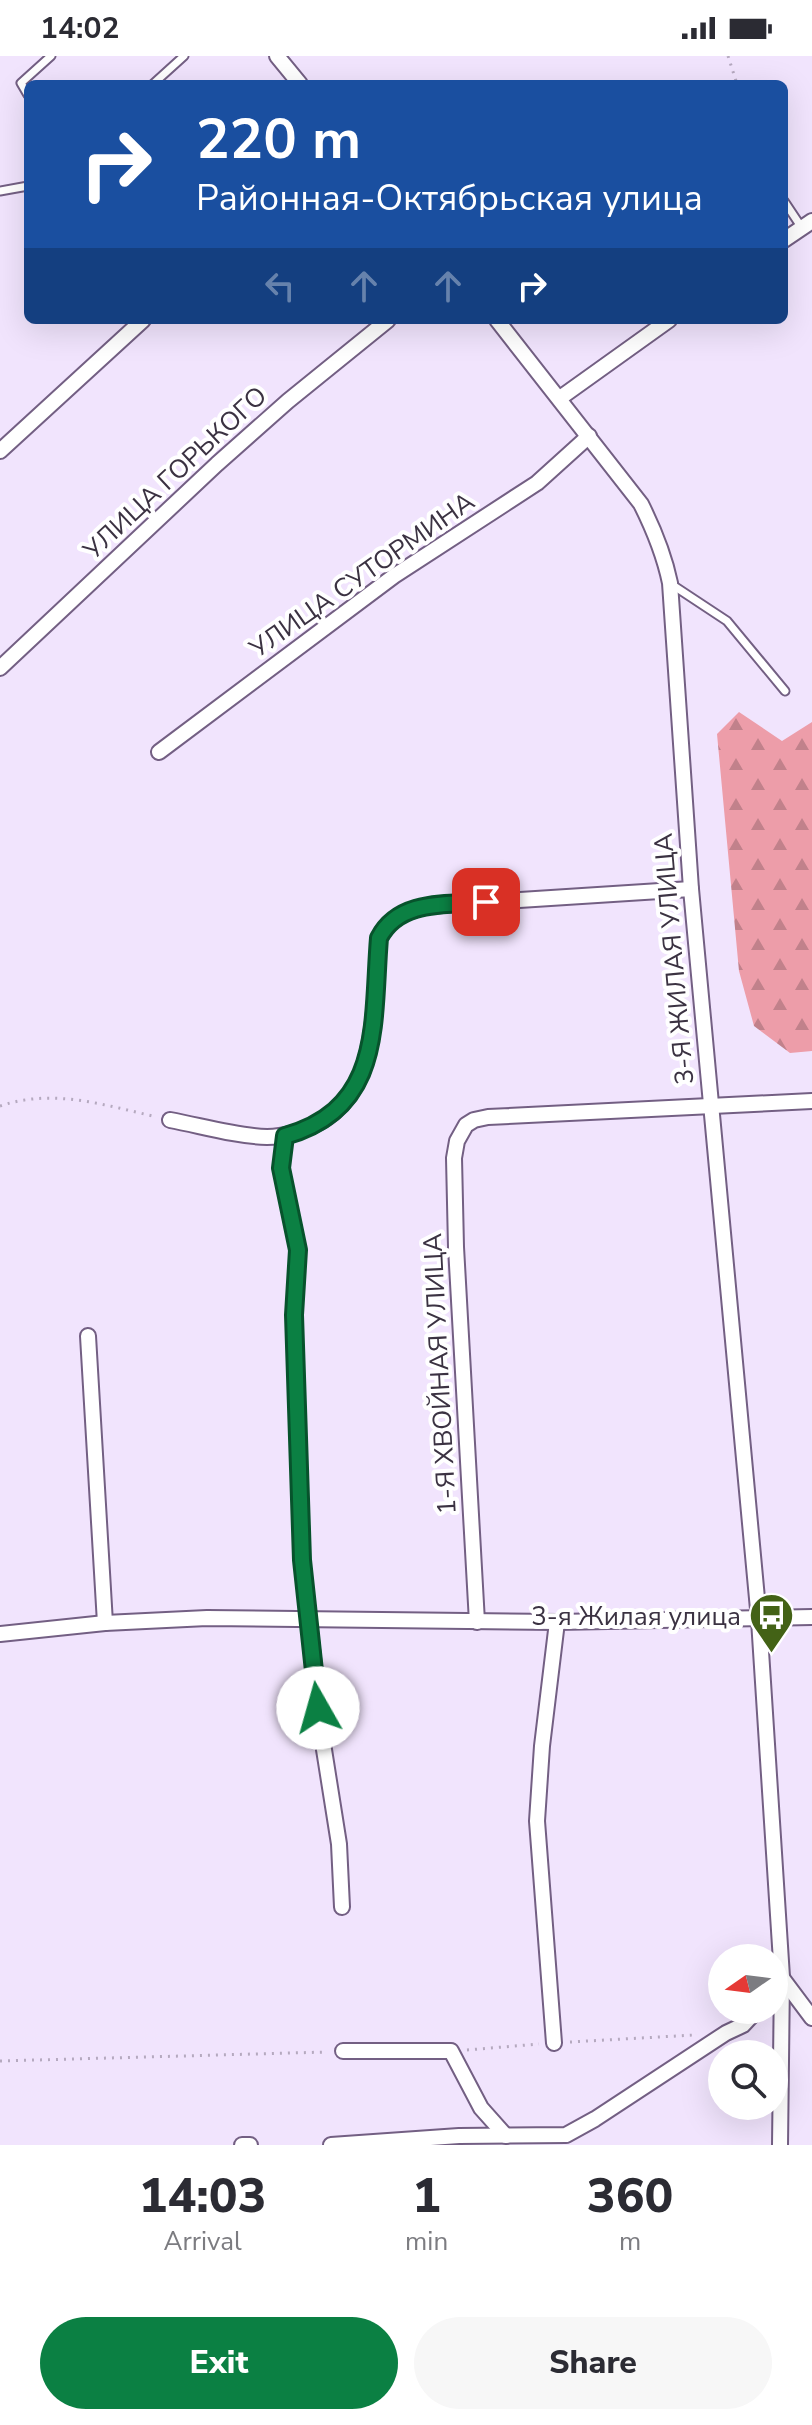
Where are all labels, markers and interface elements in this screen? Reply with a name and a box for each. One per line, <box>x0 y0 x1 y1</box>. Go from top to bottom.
text: 14:02 <box>40 8 119 49</box>
text: 220 m <box>196 101 361 178</box>
icon: right <box>64 112 168 216</box>
text: Районная-Октябрьская улица <box>196 174 703 223</box>
icon: left <box>258 264 302 308</box>
icon: ahead <box>342 264 386 308</box>
icon: ahead <box>426 264 470 308</box>
icon: right <box>510 264 554 308</box>
street label: УЛИЦА ГОРЬКОГО <box>75 379 274 568</box>
street label: УЛИЦА СУТОРМИНА <box>242 484 481 666</box>
street label: 3-Я ЖИЛАЯ УЛИЦА <box>646 832 702 1086</box>
pin <box>452 868 520 936</box>
icon: arrive <box>464 880 508 924</box>
street label: 1-Я ХВОЙНАЯ УЛИЦА <box>415 1232 465 1516</box>
bus stop icon: 3-я Жилая улица <box>748 1592 796 1655</box>
place label: 3-я Жилая улица <box>531 1599 741 1634</box>
position arrow <box>276 1666 360 1750</box>
north arrow <box>708 1944 788 2024</box>
map controls <box>708 1944 788 2120</box>
button: search <box>708 2040 788 2120</box>
text: 14:03 <box>139 2163 266 2229</box>
text: 1 <box>412 2163 441 2229</box>
text: 360 <box>587 2163 673 2229</box>
text: Arrival <box>163 2224 242 2259</box>
text: min <box>405 2224 448 2259</box>
text: m <box>619 2224 641 2259</box>
button: Exit <box>40 2317 398 2409</box>
button: Share <box>414 2317 772 2409</box>

